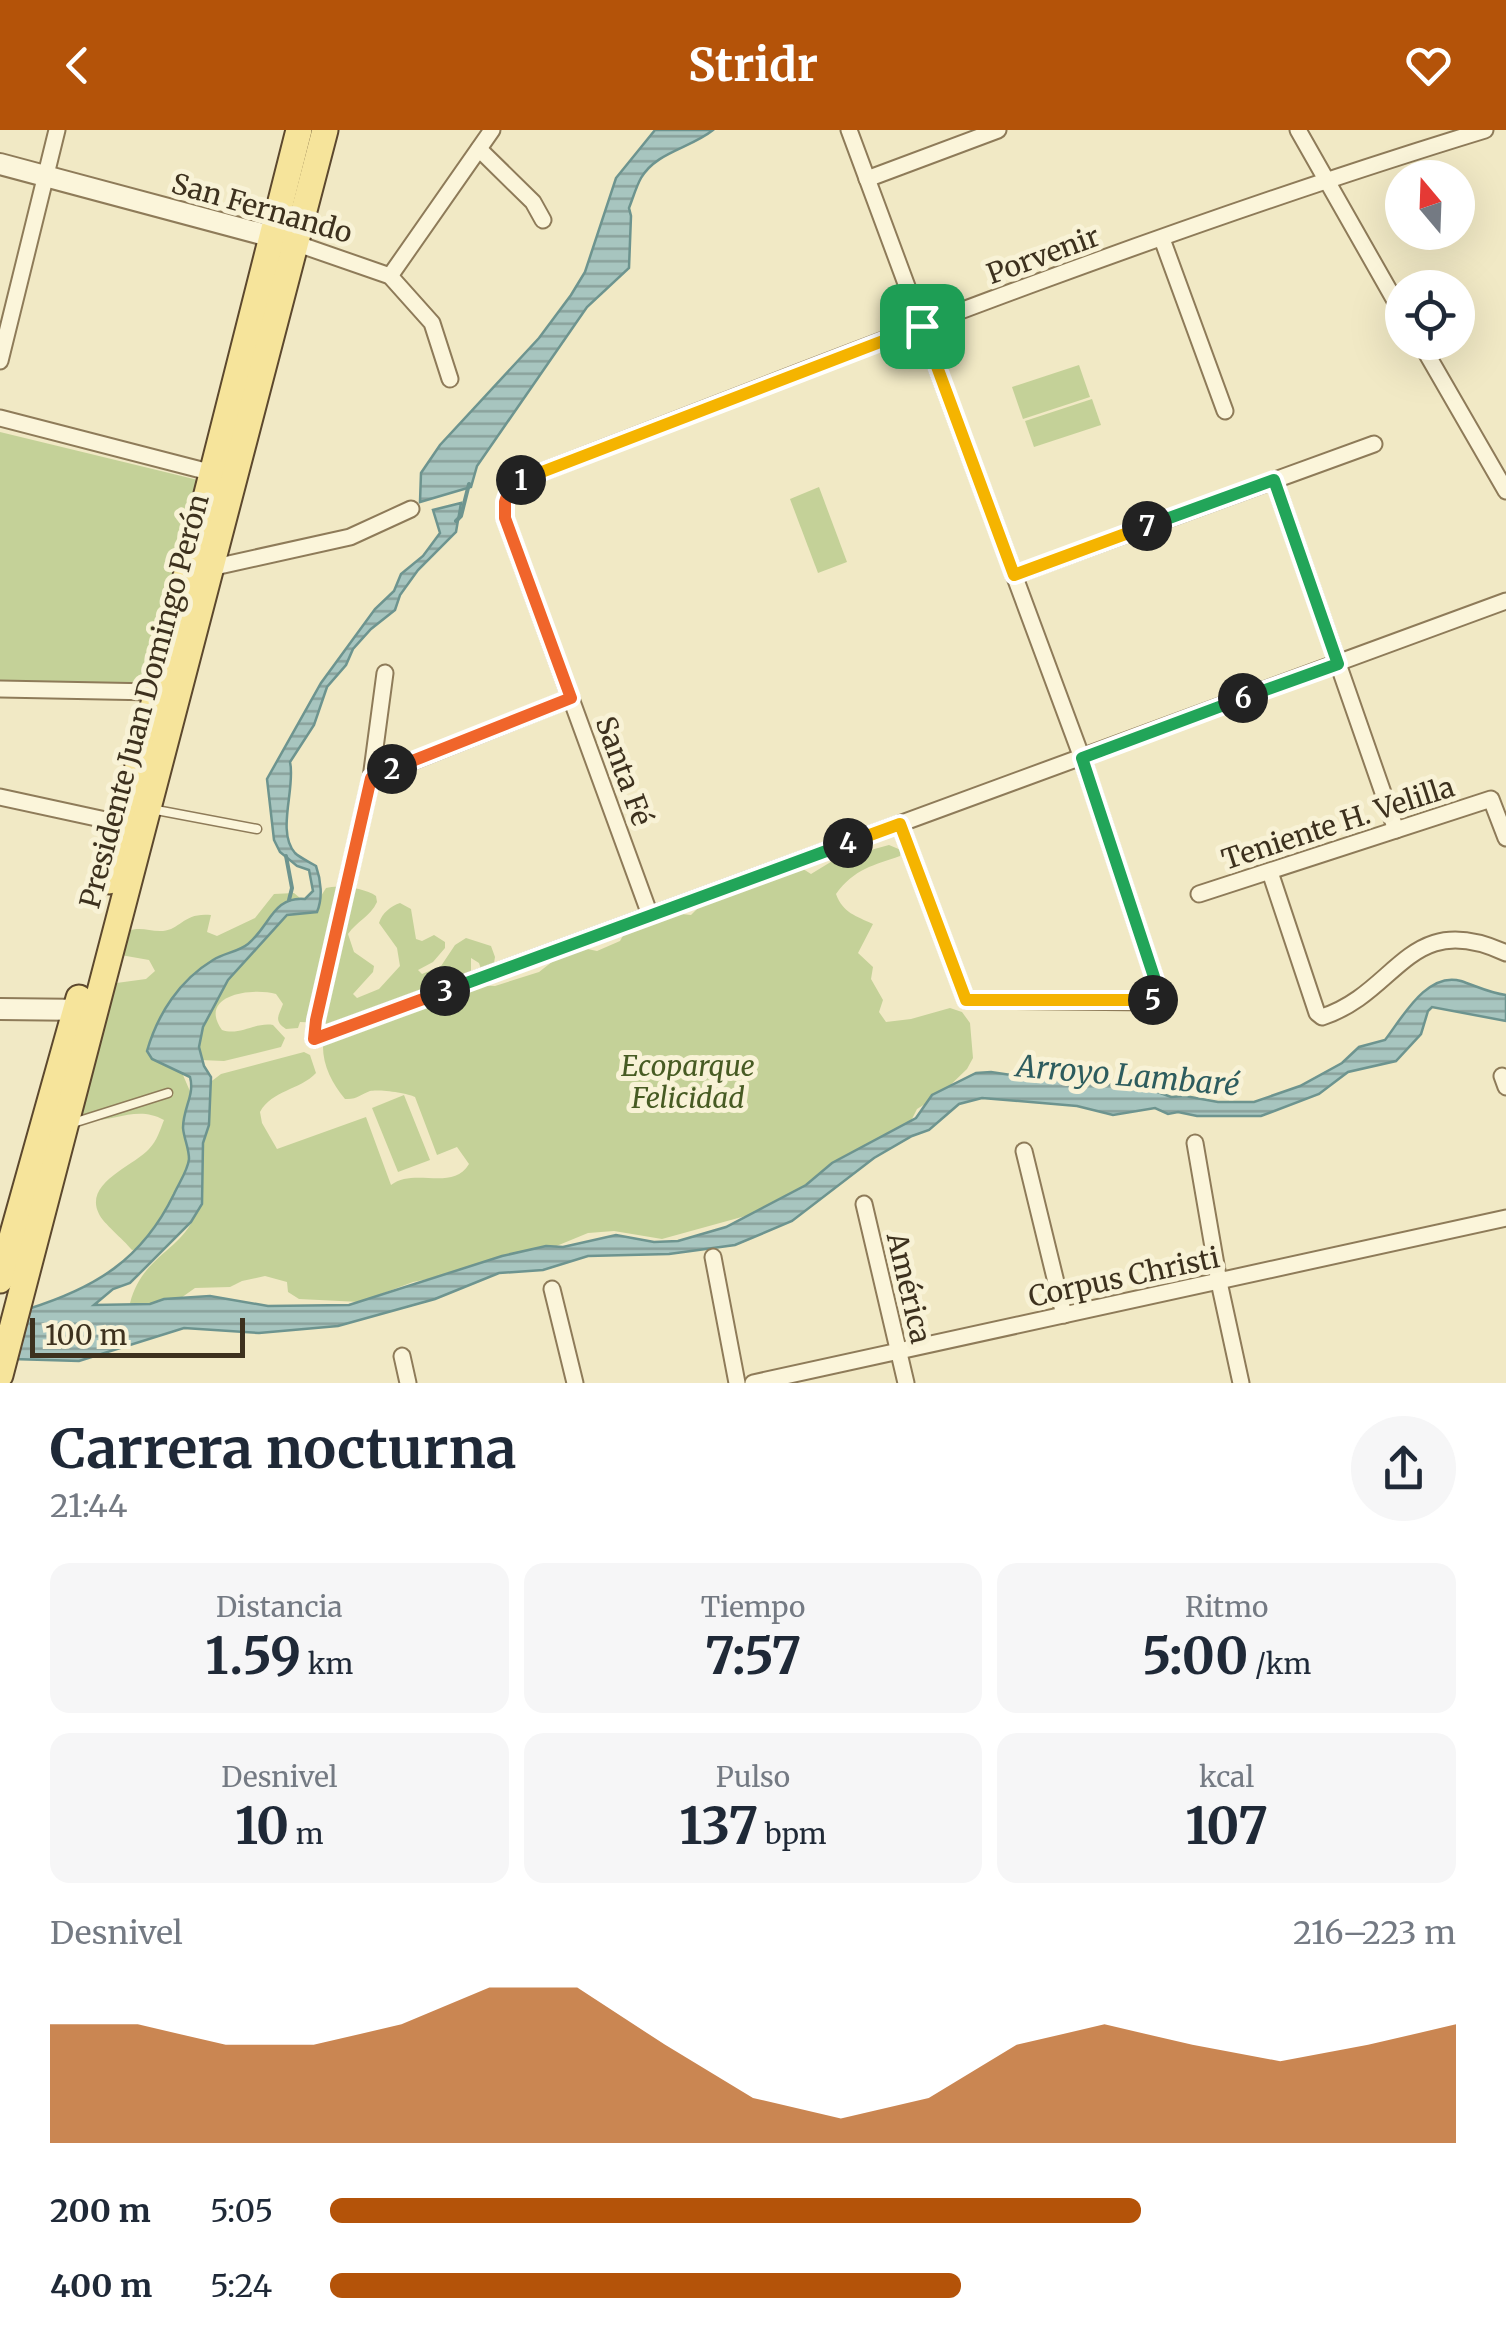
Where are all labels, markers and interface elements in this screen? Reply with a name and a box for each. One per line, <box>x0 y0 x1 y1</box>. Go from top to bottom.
text: Stridr <box>688 37 818 93</box>
icon: back <box>50 38 105 93</box>
icon: heart <box>1401 38 1456 93</box>
north arrow <box>1385 160 1475 250</box>
map controls <box>1385 160 1475 360</box>
street label: San Fernando <box>168 165 356 251</box>
street label: Porvenir <box>982 218 1104 292</box>
button: locate <box>1385 270 1475 360</box>
pin <box>880 284 965 369</box>
icon: arrive <box>895 299 950 354</box>
pin: 1 <box>496 455 546 505</box>
text: 1 <box>515 462 527 498</box>
street label: Presidente Juan Domingo Perón <box>71 490 217 912</box>
pin: 7 <box>1122 501 1172 551</box>
text: 7 <box>1139 508 1155 544</box>
pin: 6 <box>1218 673 1268 723</box>
text: 6 <box>1234 680 1252 716</box>
street label: Santa Fé <box>588 711 660 831</box>
pin: 2 <box>367 744 417 794</box>
text: 2 <box>384 751 400 787</box>
street label: Teniente H. Velilla <box>1217 768 1459 878</box>
pin: 4 <box>823 818 873 868</box>
text: 4 <box>839 825 857 861</box>
pin: 3 <box>420 966 470 1016</box>
text: 3 <box>437 973 453 1009</box>
pin: 5 <box>1128 975 1178 1025</box>
text: 5 <box>1145 982 1161 1018</box>
water label: Arroyo Lambaré <box>1013 1046 1242 1104</box>
park label: Ecoparque Felicidad <box>621 1048 755 1116</box>
street label: América <box>879 1228 939 1347</box>
street label: Corpus Christi <box>1025 1239 1223 1315</box>
scale bar <box>30 1313 245 1358</box>
text: 100 m <box>45 1317 127 1353</box>
text: Carrera nocturna <box>50 1414 517 1483</box>
button: share <box>1351 1416 1456 1521</box>
text: 21:44 <box>50 1486 127 1526</box>
text: Distancia <box>216 1589 343 1625</box>
text: Tiempo <box>701 1589 805 1625</box>
text: Ritmo <box>1185 1589 1268 1625</box>
text: 1.59 <box>205 1625 301 1688</box>
text: 7:57 <box>705 1625 801 1688</box>
text: 5:00 <box>1142 1625 1248 1688</box>
text: km <box>301 1646 353 1682</box>
text: /km <box>1248 1646 1311 1682</box>
text: Desnivel <box>221 1759 337 1795</box>
text: Pulso <box>716 1759 790 1795</box>
text: kcal <box>1199 1759 1254 1795</box>
text: 10 <box>235 1795 289 1858</box>
text: 137 <box>679 1795 758 1858</box>
text: 107 <box>1185 1795 1268 1858</box>
text: m <box>289 1816 324 1852</box>
text: bpm <box>758 1816 827 1852</box>
text: Desnivel <box>50 1913 183 1953</box>
text: 216–223 m <box>1293 1913 1456 1953</box>
text: 200 m <box>50 2191 151 2231</box>
text: 5:05 <box>210 2191 273 2231</box>
text: 400 m <box>50 2266 152 2306</box>
text: 5:24 <box>210 2266 272 2306</box>

